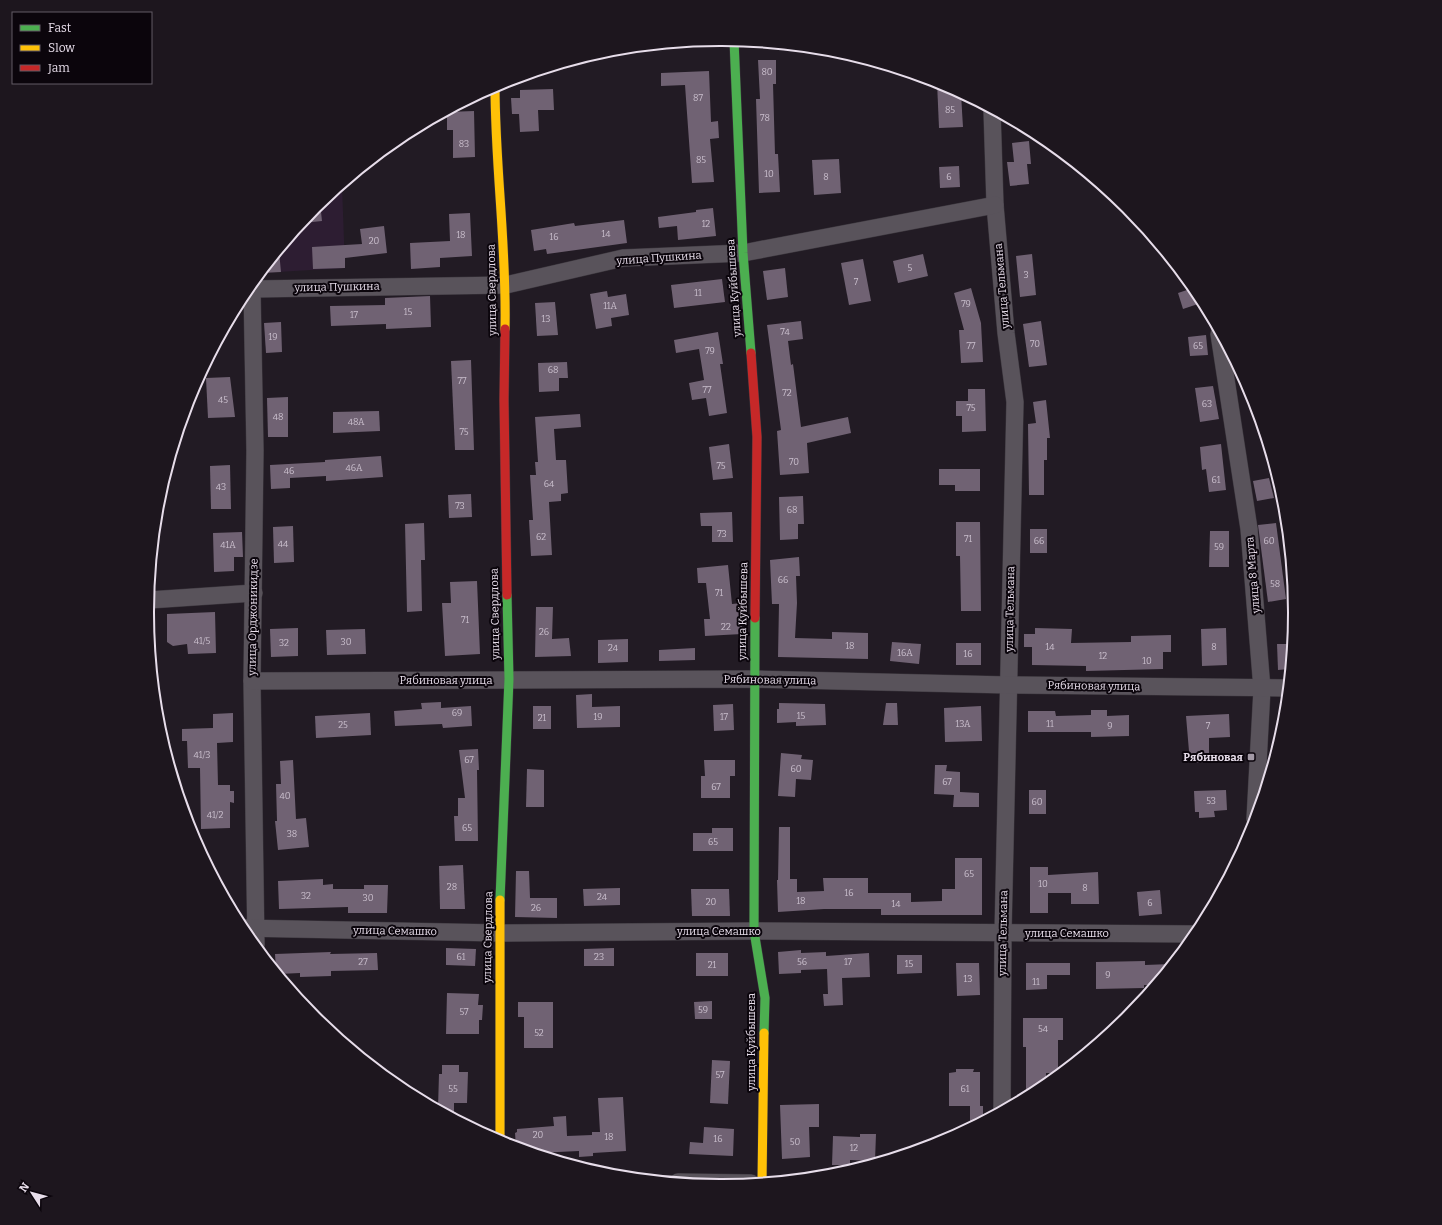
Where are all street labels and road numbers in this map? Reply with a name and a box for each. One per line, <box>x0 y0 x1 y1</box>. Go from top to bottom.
street label: улица Куйбышева <box>724 239 744 338</box>
street label: улица Тельмана <box>992 243 1012 330</box>
street label: улица Свердлова <box>485 244 499 337</box>
street label: улица Пушкина <box>615 249 702 268</box>
street label: улица Пушкина <box>293 280 380 294</box>
street label: улица 8 Марта <box>1243 536 1263 615</box>
street label: улица Орджоникидзе <box>245 558 261 677</box>
street label: улица Куйбышева <box>736 562 750 661</box>
street label: улица Тельмана <box>1003 566 1017 653</box>
street label: улица Свердлова <box>488 568 502 661</box>
street label: Рябиновая улица <box>723 673 817 687</box>
street label: Рябиновая улица <box>400 674 492 687</box>
street label: Рябиновая улица <box>1047 679 1141 693</box>
street label: улица Тельмана <box>996 890 1010 977</box>
street label: улица Свердлова <box>481 891 495 984</box>
street label: улица Семашко <box>352 924 437 938</box>
street label: улица Семашко <box>676 925 761 938</box>
street label: улица Семашко <box>1024 927 1109 940</box>
street label: улица Куйбышева <box>745 993 758 1092</box>

